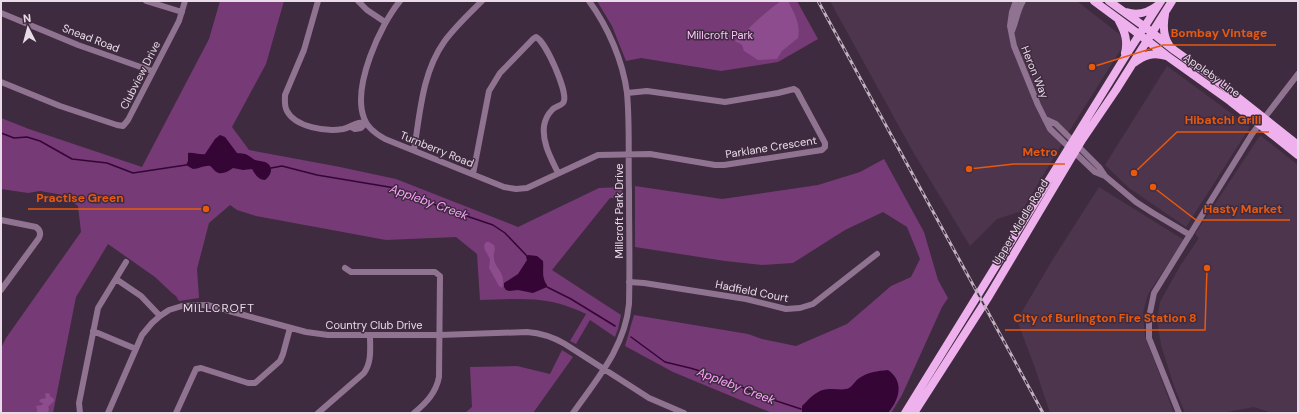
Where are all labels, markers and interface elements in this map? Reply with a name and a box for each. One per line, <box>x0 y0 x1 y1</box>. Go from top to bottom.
north arrow <box>8 8 48 48</box>
text: N <box>22 11 32 25</box>
street label: Snead Road <box>60 21 122 55</box>
callout: Bombay Vintage <box>1163 21 1276 45</box>
text: Bombay Vintage <box>1171 25 1267 41</box>
park label: Millcroft Park <box>687 28 754 42</box>
street label: Clubview Drive <box>117 38 163 112</box>
street label: Heron Way <box>1018 44 1052 100</box>
street label: Appleby Line <box>1181 50 1243 100</box>
callout: Hibatchi Grill <box>1177 108 1269 132</box>
text: Hibatchi Grill <box>1185 112 1261 128</box>
street label: Turnberry Road <box>398 128 476 170</box>
street label: Parklane Crescent <box>724 133 818 161</box>
callout: Metro <box>1014 140 1065 164</box>
text: Metro <box>1022 144 1058 160</box>
street label: Millcroft Park Drive <box>612 163 626 259</box>
street label: Upper Middle Road <box>989 177 1051 267</box>
water label: Appleby Creek <box>387 180 471 224</box>
callout: Practise Green <box>28 185 132 209</box>
text: Practise Green <box>36 190 124 206</box>
callout: Hasty Market <box>1196 196 1290 220</box>
text: Hasty Market <box>1204 201 1282 217</box>
street label: Hadfield Court <box>714 277 790 305</box>
district label: MILLCROFT <box>183 300 255 316</box>
callout: City of Burlington Fire Station 8 <box>1005 306 1205 330</box>
text: City of Burlington Fire Station 8 <box>1013 310 1197 326</box>
street label: Country Club Drive <box>326 318 422 332</box>
water label: Appleby Creek <box>694 363 778 409</box>

